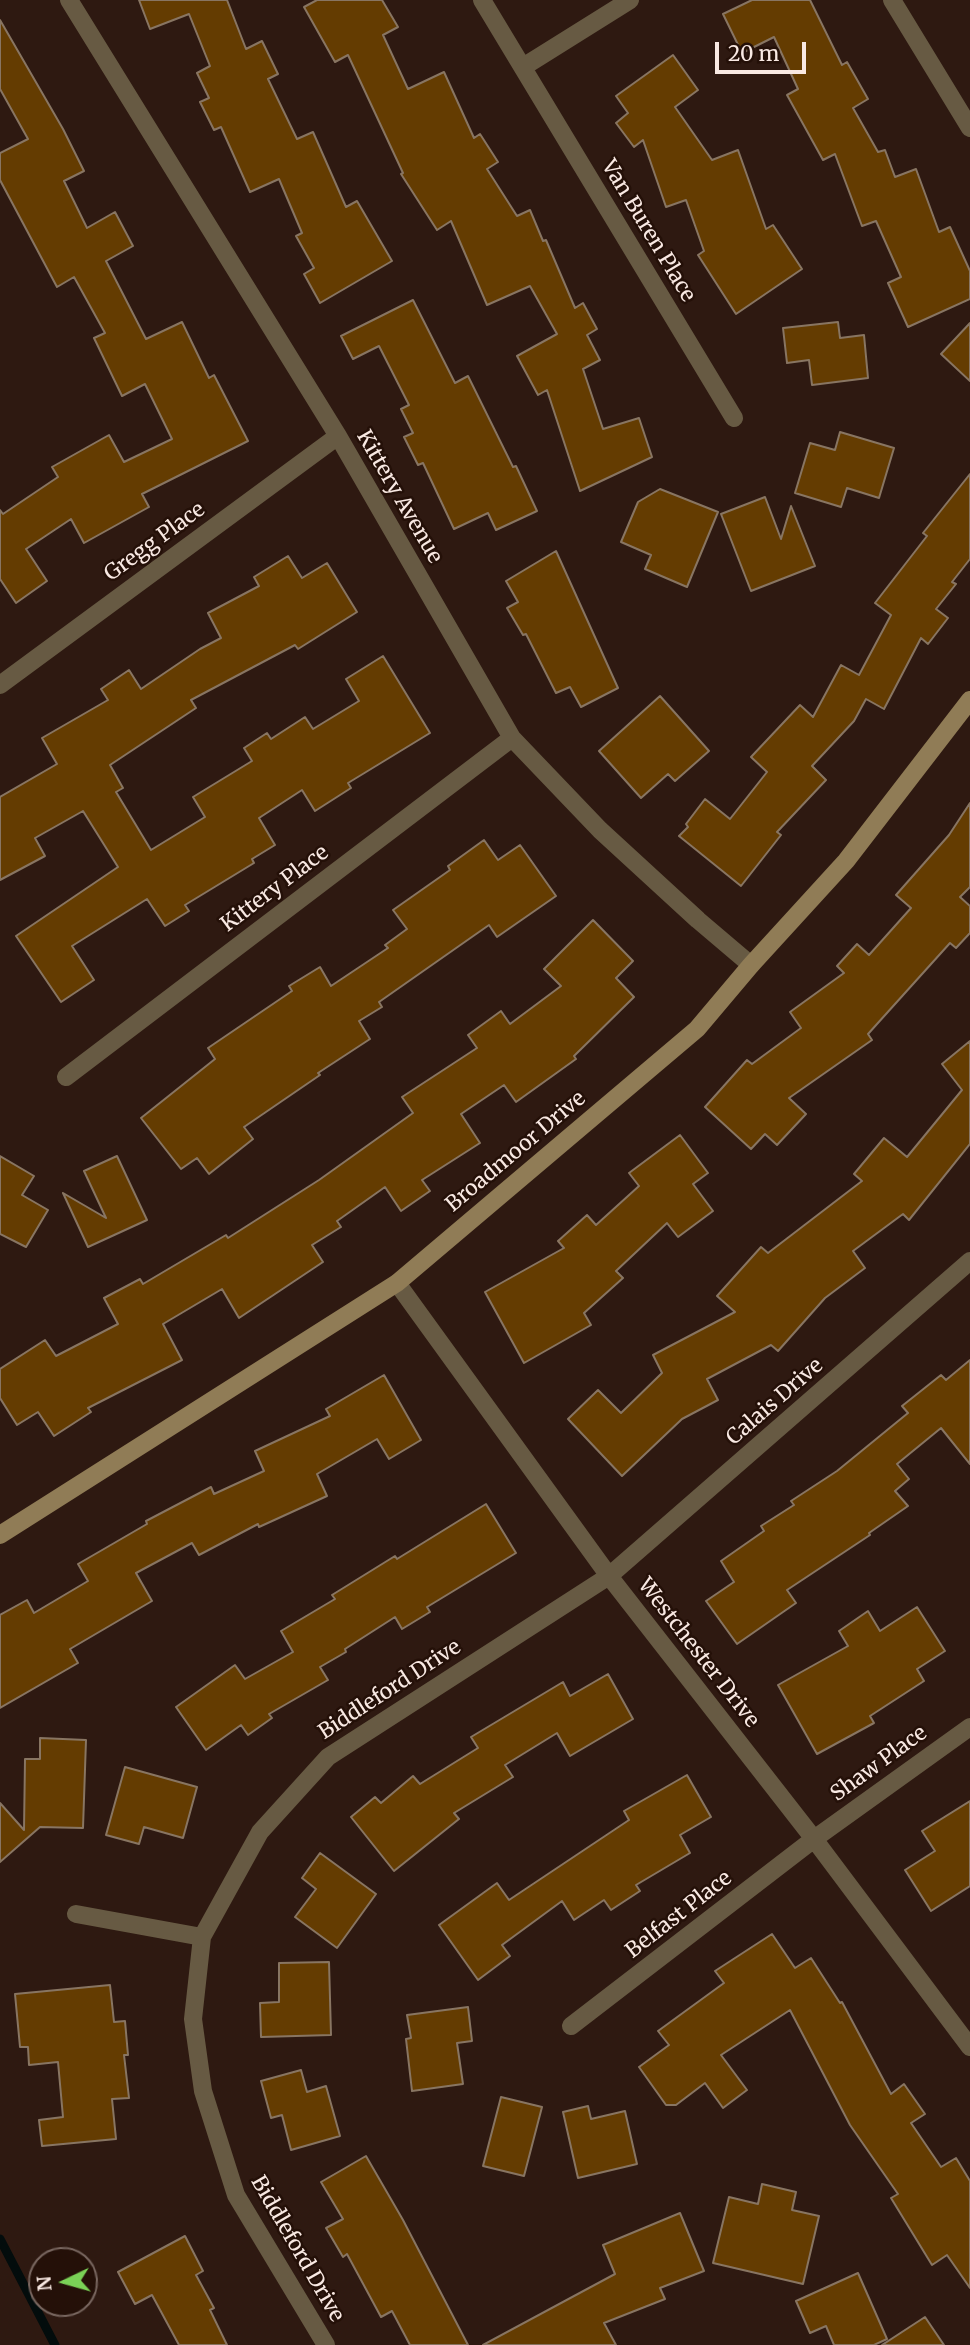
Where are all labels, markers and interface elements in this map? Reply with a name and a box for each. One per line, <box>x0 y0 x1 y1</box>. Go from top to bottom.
scale bar <box>718 28 809 72</box>
text: 20 m <box>728 40 779 67</box>
street label: Van Buren Place <box>596 155 700 307</box>
street label: Kittery Avenue <box>351 426 447 568</box>
street label: Gregg Place <box>100 497 210 587</box>
street label: Kittery Place <box>216 840 334 938</box>
street label: Broadmoor Drive <box>441 1086 591 1218</box>
street label: Calais Drive <box>722 1353 828 1451</box>
street label: Westchester Drive <box>632 1573 764 1733</box>
street label: Biddleford Drive <box>314 1635 466 1745</box>
street label: Shaw Place <box>826 1721 932 1807</box>
street label: Belfast Place <box>621 1866 737 1964</box>
street label: Biddleford Drive <box>245 2171 349 2327</box>
north arrow <box>28 2247 98 2317</box>
text: N <box>31 2275 57 2292</box>

